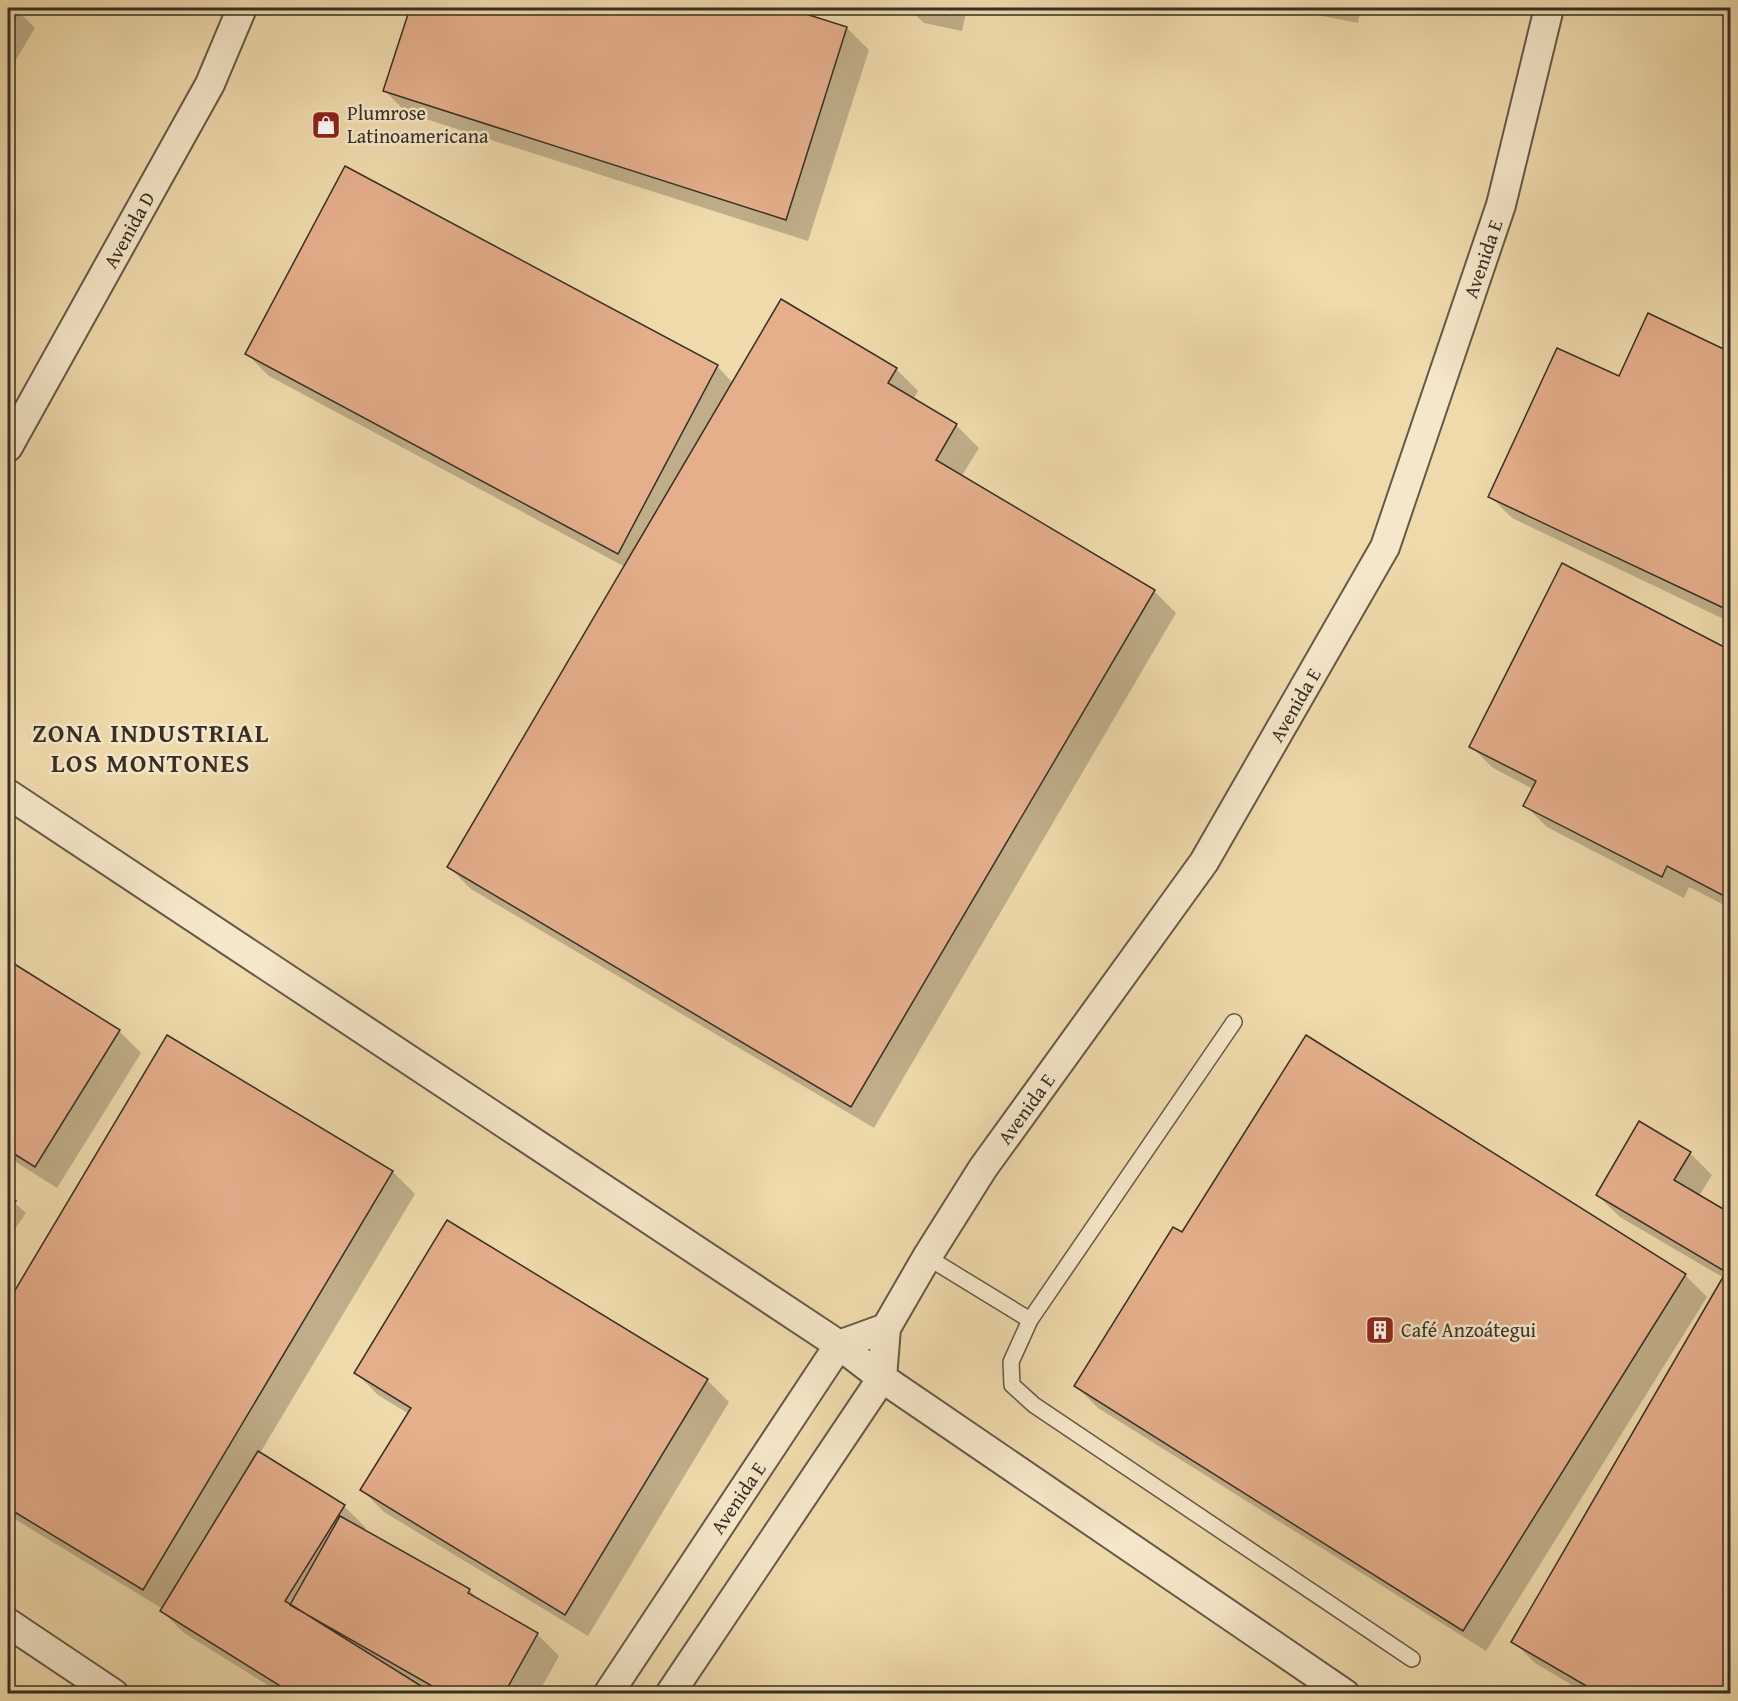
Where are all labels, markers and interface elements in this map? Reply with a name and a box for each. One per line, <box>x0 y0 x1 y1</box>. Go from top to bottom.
place label: Plumrose Latinoamericana <box>347 98 489 150</box>
shop icon: Plumrose Latinoamericana <box>310 109 342 141</box>
street label: Avenida D <box>96 186 161 273</box>
street label: Avenida E <box>1456 216 1510 302</box>
street label: Avenida E <box>1262 662 1328 747</box>
district label: ZONA INDUSTRIAL LOS MONTONES <box>32 713 270 782</box>
street label: Avenida E <box>990 1067 1061 1150</box>
building icon: Café Anzoátegui <box>1364 1314 1396 1346</box>
place label: Café Anzoátegui <box>1401 1315 1537 1344</box>
street label: Avenida E <box>703 1456 772 1540</box>

